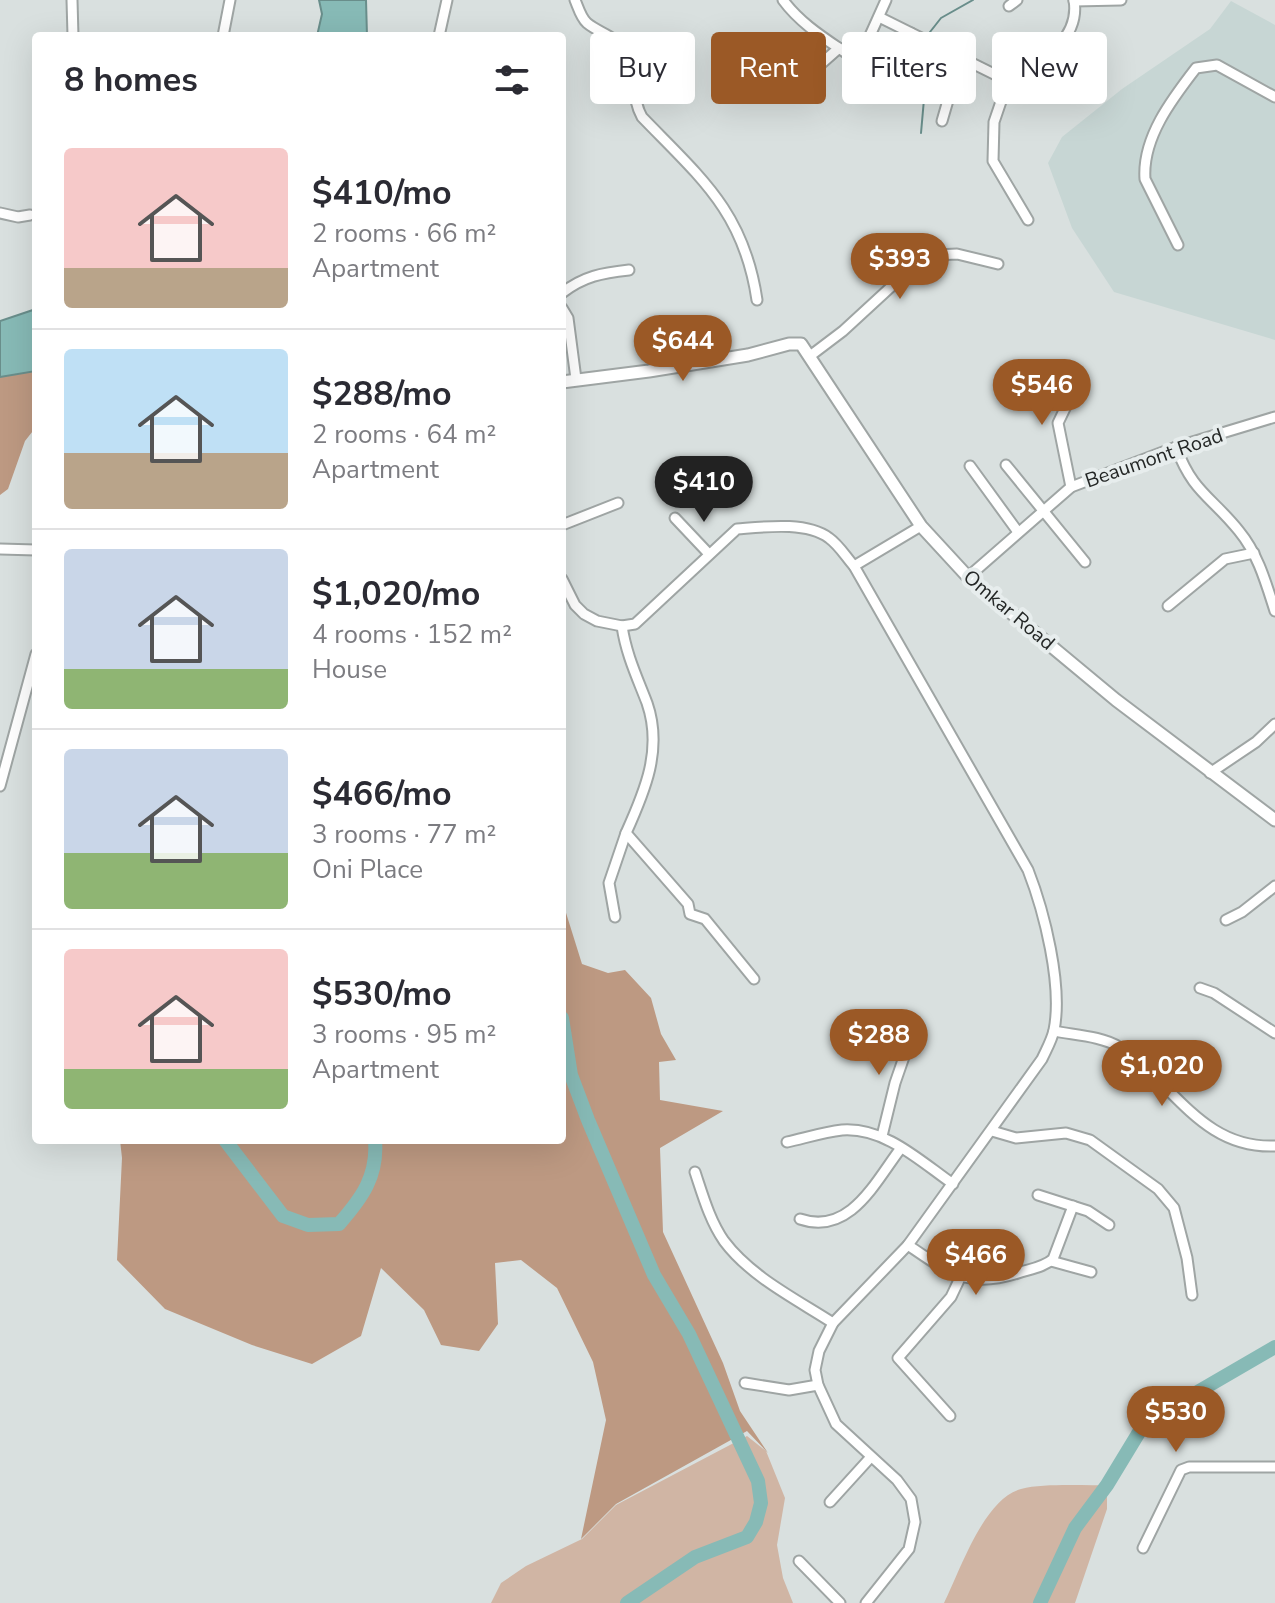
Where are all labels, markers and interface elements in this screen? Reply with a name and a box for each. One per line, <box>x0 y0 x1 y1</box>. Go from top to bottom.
chip: Buy <box>590 32 695 104</box>
chip: Rent <box>711 32 826 104</box>
chip: Filters <box>842 32 976 104</box>
chip: New <box>992 32 1107 104</box>
text: 8 homes <box>64 57 198 103</box>
icon: filters <box>490 58 534 102</box>
text: $410/mo <box>312 170 452 216</box>
icon: home <box>128 180 224 276</box>
text: 2 rooms · 66 m² <box>312 216 496 251</box>
pin: $393 <box>853 233 947 301</box>
text: $393 <box>869 241 931 276</box>
text: Apartment <box>312 251 439 286</box>
pin: $644 <box>636 315 730 383</box>
text: $644 <box>652 323 714 358</box>
pin: $546 <box>995 359 1089 427</box>
text: $546 <box>1011 367 1073 402</box>
text: $288/mo <box>312 371 452 417</box>
icon: home <box>128 381 224 477</box>
text: 2 rooms · 64 m² <box>312 417 496 452</box>
street label: Beaumont Road <box>1081 422 1227 494</box>
text: Apartment <box>312 452 439 487</box>
pin: $410 <box>657 456 751 524</box>
text: $410 <box>673 464 735 499</box>
street label: Omkar Road <box>958 564 1060 656</box>
text: $1,020/mo <box>312 571 480 617</box>
icon: home <box>128 581 224 677</box>
text: 4 rooms · 152 m² <box>312 617 512 652</box>
text: House <box>312 652 387 687</box>
text: $466/mo <box>312 771 452 817</box>
icon: home <box>128 781 224 877</box>
text: 3 rooms · 77 m² <box>312 817 496 852</box>
text: Oni Place <box>312 852 423 887</box>
text: $530/mo <box>312 971 452 1017</box>
icon: home <box>128 981 224 1077</box>
pin: $288 <box>832 1009 926 1077</box>
text: 3 rooms · 95 m² <box>312 1017 496 1052</box>
text: $288 <box>848 1017 910 1052</box>
pin: $1,020 <box>1097 1040 1227 1108</box>
text: $1,020 <box>1120 1048 1204 1083</box>
text: Apartment <box>312 1052 439 1087</box>
pin: $466 <box>929 1229 1023 1297</box>
text: $466 <box>945 1237 1007 1272</box>
pin: $530 <box>1129 1386 1223 1454</box>
text: $530 <box>1145 1394 1207 1429</box>

